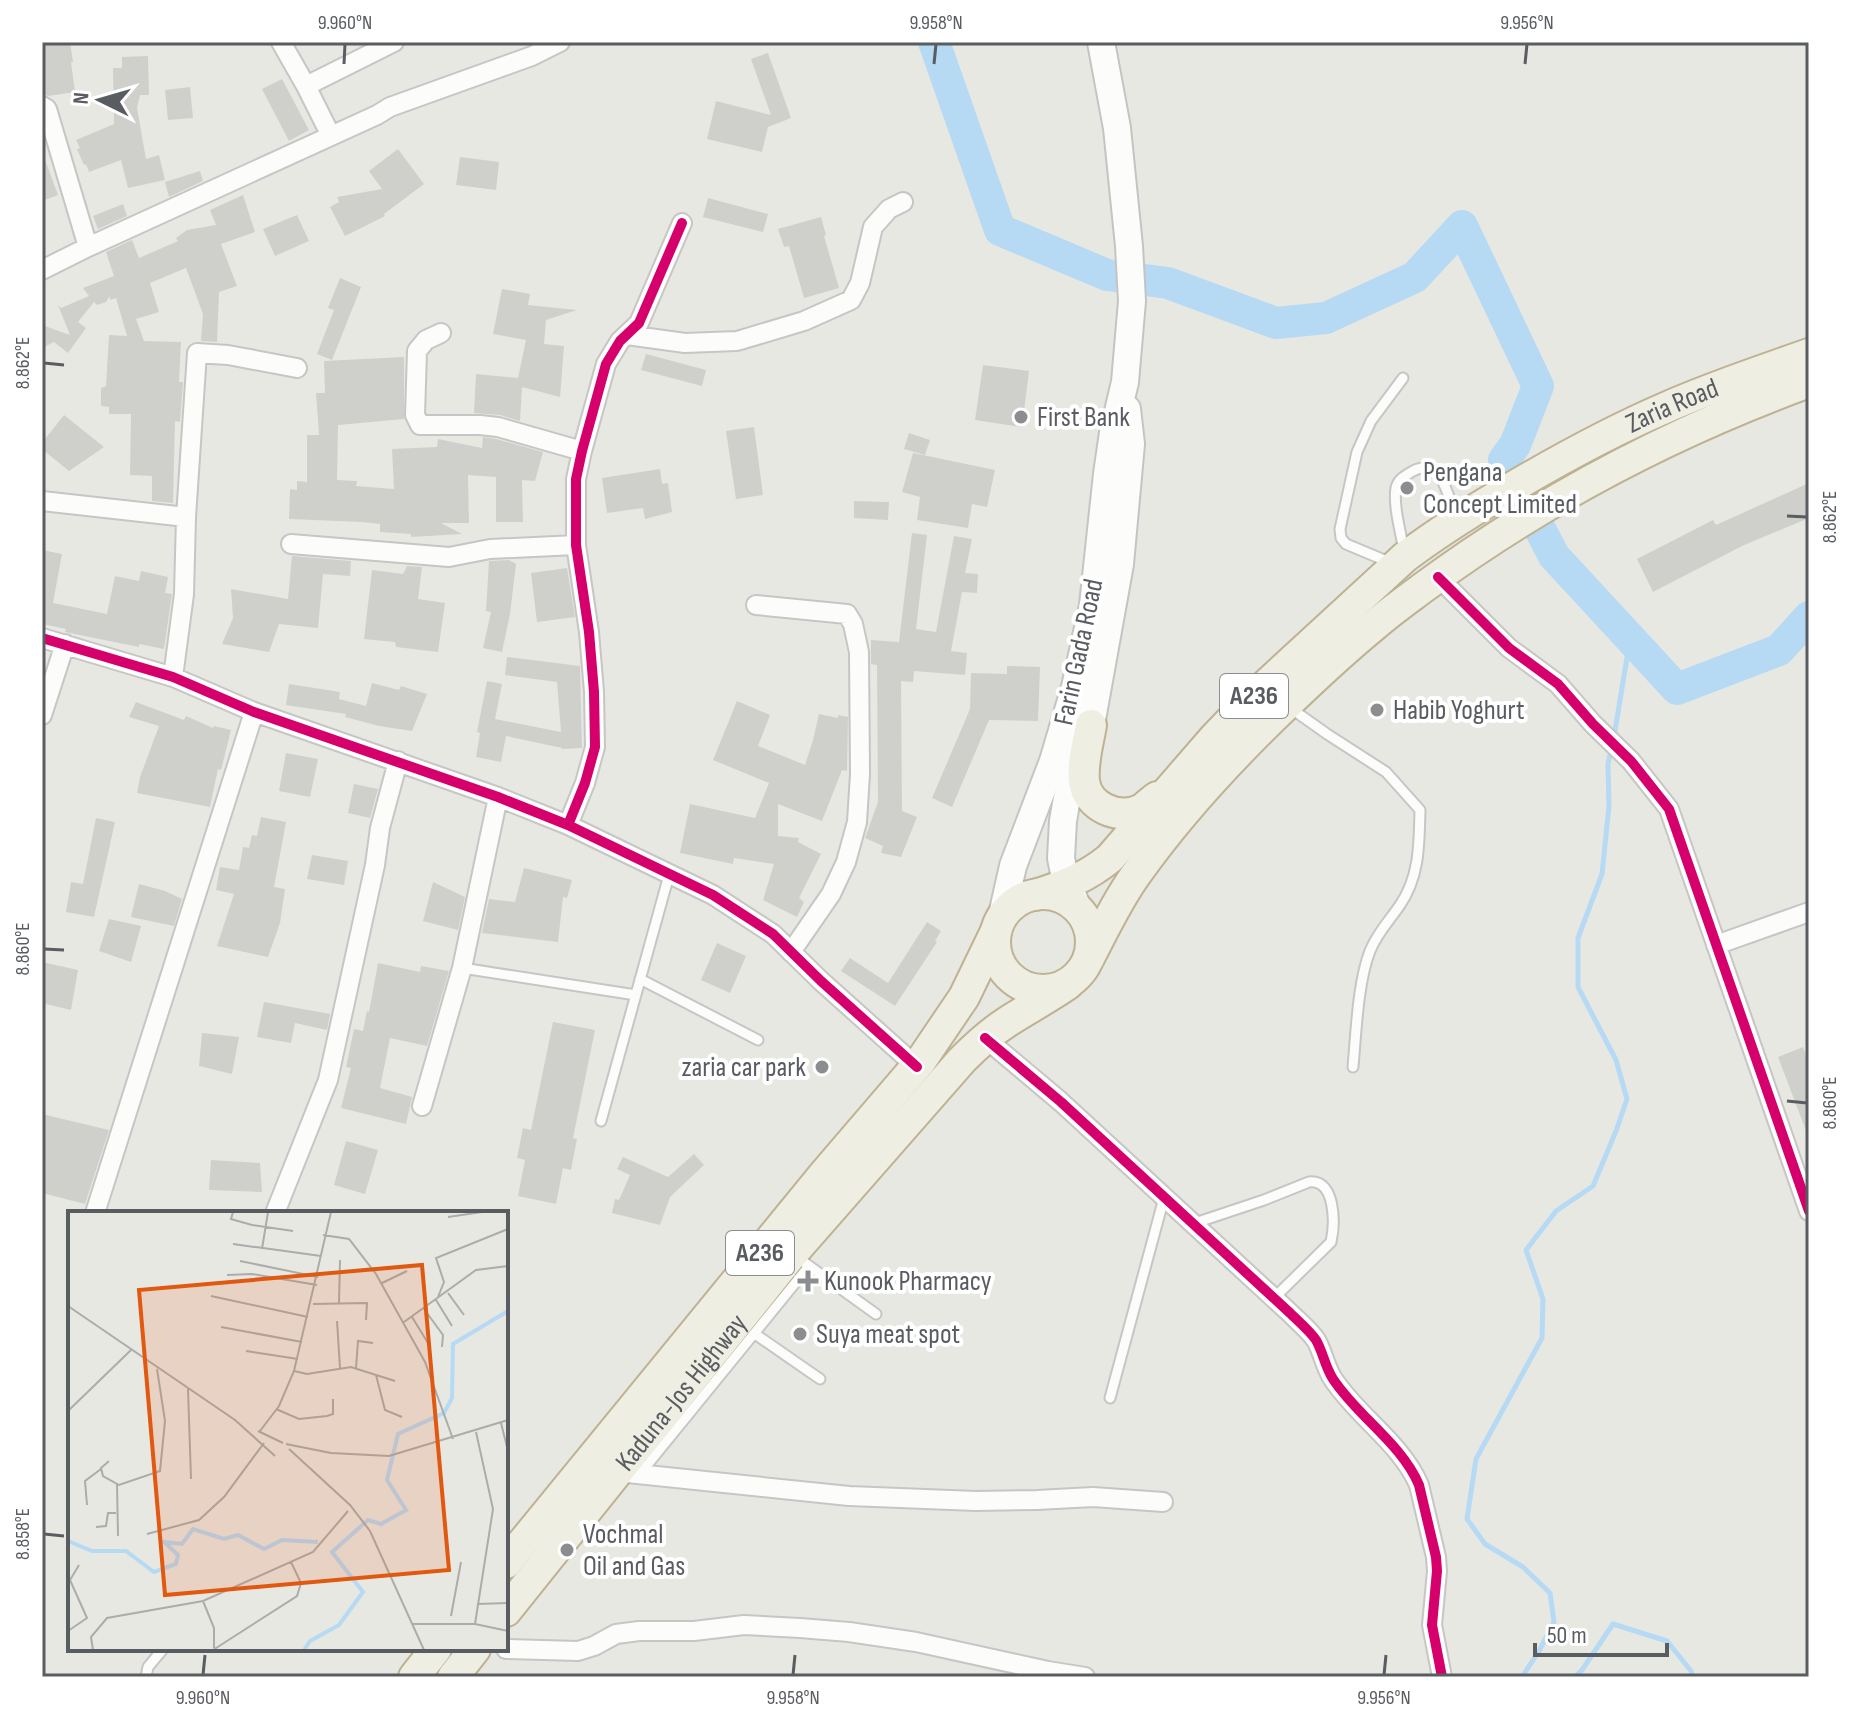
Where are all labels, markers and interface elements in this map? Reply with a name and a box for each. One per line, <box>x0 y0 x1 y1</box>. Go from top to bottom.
text: 9.960°N <box>318 11 372 35</box>
text: 9.958°N <box>909 11 963 35</box>
text: 9.956°N <box>1500 11 1554 35</box>
north arrow <box>60 60 140 140</box>
text: N <box>68 91 96 105</box>
text: 8.862°E <box>11 337 35 389</box>
street label: Zaria Road <box>1621 371 1723 440</box>
place label: First Bank <box>1037 401 1130 434</box>
marker: First Bank <box>1012 408 1030 426</box>
place label: Pengana Concept Limited <box>1423 456 1577 521</box>
marker: Pengana Concept Limited <box>1398 479 1416 497</box>
text: 8.862°E <box>1818 491 1842 543</box>
street label: Farin Gada Road <box>1047 576 1111 728</box>
road number: A236 <box>1220 674 1288 718</box>
place label: Habib Yoghurt <box>1393 694 1524 727</box>
marker: Habib Yoghurt <box>1368 701 1386 719</box>
text: 8.860°E <box>11 923 35 975</box>
place label: zaria car park <box>682 1051 806 1084</box>
marker: zaria car park <box>813 1058 831 1076</box>
text: 8.860°E <box>1818 1077 1842 1129</box>
inset map <box>68 1211 508 1651</box>
road number: A236 <box>726 1231 794 1275</box>
place label: Kunook Pharmacy <box>824 1265 992 1298</box>
marker: Kunook Pharmacy <box>799 1272 817 1290</box>
street label: Kaduna-Jos Highway <box>608 1307 754 1478</box>
place label: Suya meat spot <box>816 1318 960 1351</box>
marker: Suya meat spot <box>791 1325 809 1343</box>
text: 8.858°E <box>11 1508 35 1560</box>
place label: Vochmal Oil and Gas <box>583 1518 685 1583</box>
marker: Vochmal Oil and Gas <box>558 1541 576 1559</box>
scale bar <box>1535 1607 1667 1657</box>
text: 50 m <box>1547 1621 1587 1650</box>
text: 9.960°N <box>176 1686 230 1710</box>
text: 9.958°N <box>766 1686 820 1710</box>
text: 9.956°N <box>1357 1686 1411 1710</box>

